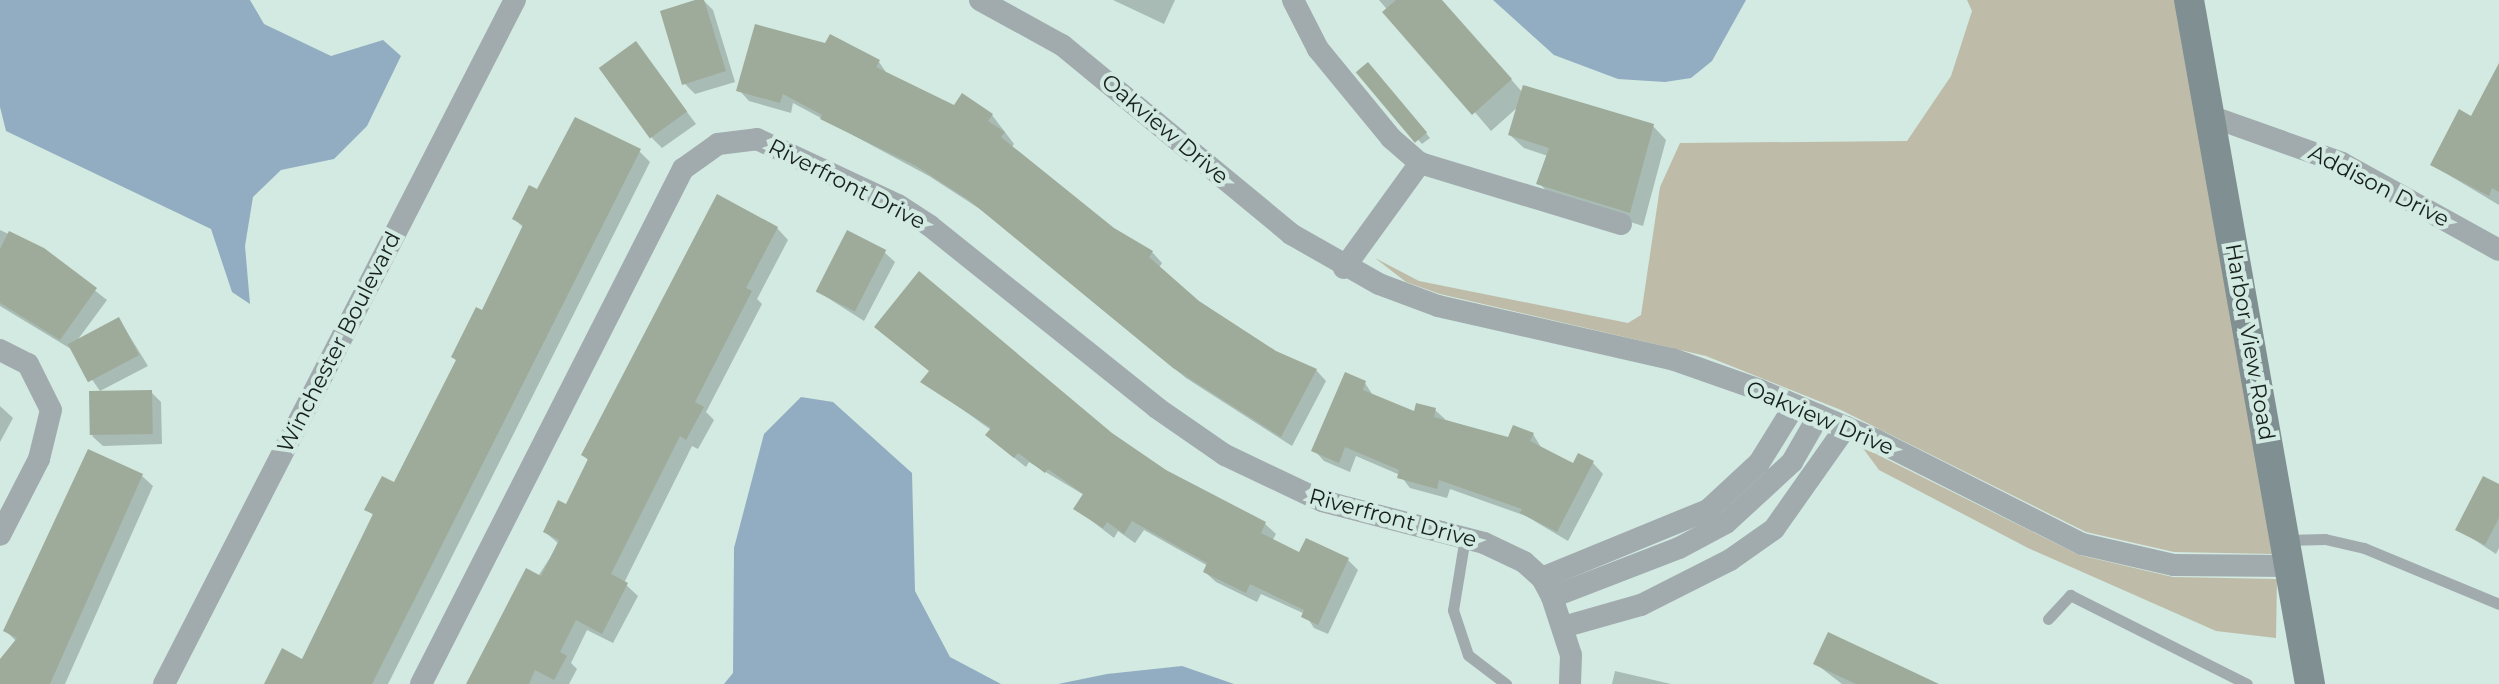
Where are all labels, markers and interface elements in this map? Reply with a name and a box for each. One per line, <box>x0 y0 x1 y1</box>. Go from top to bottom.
street label: Oakview Drive <box>1096 68 1234 190</box>
street label: Riverfront Drive <box>764 133 930 235</box>
street label: Addison Drive <box>2304 139 2454 233</box>
street label: Winchester Boulevard <box>272 227 406 457</box>
street label: Harbor View Road <box>2220 242 2280 442</box>
street label: Oakview Drive <box>1742 375 1898 461</box>
street label: Riverfront Drive <box>1306 483 1480 553</box>

